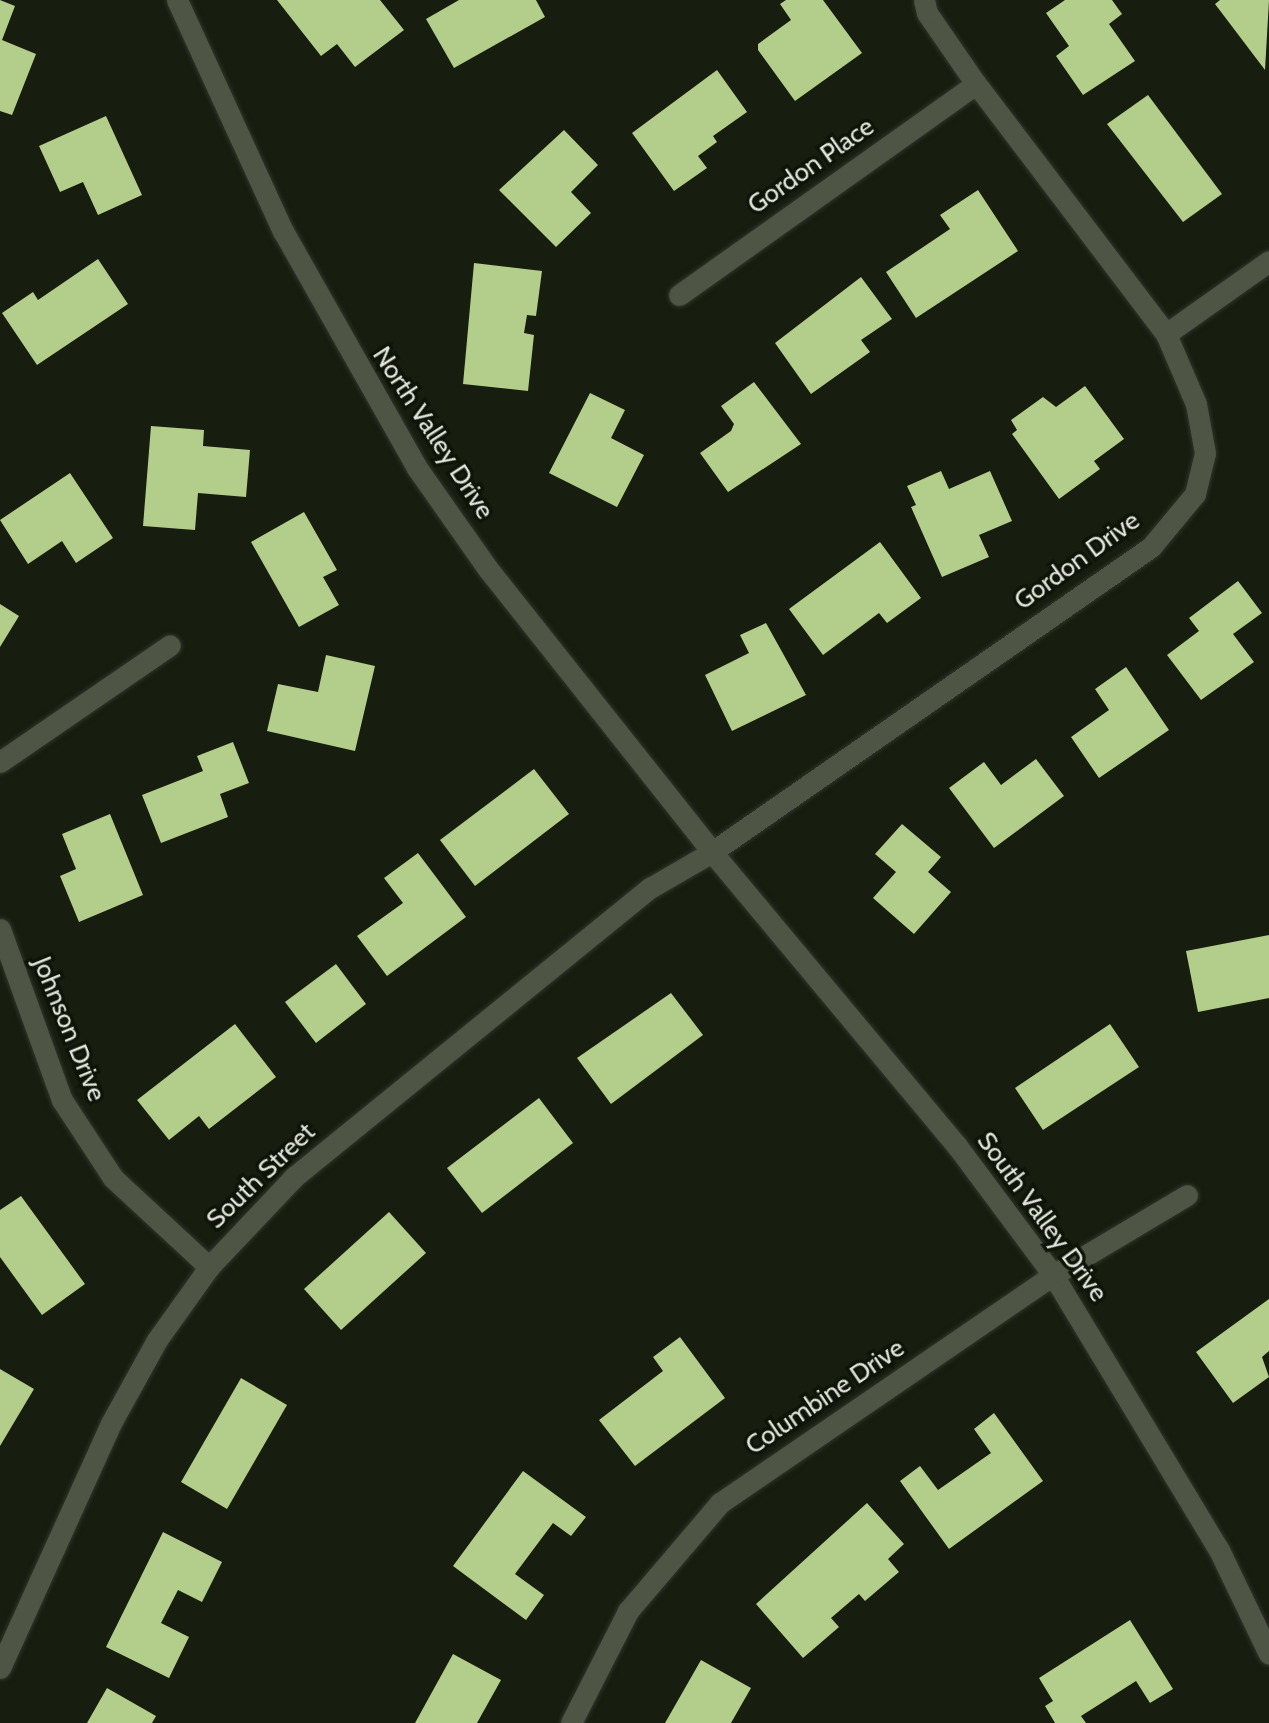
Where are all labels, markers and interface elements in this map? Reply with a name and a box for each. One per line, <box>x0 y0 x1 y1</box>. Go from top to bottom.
street label: Gordon Place <box>742 111 880 221</box>
street label: North Valley Drive <box>366 341 500 525</box>
street label: Gordon Drive <box>1008 505 1146 617</box>
street label: Johnson Drive <box>26 952 112 1106</box>
street label: South Street <box>200 1117 322 1235</box>
street label: South Valley Drive <box>970 1126 1114 1308</box>
street label: Columbine Drive <box>740 1332 910 1462</box>

